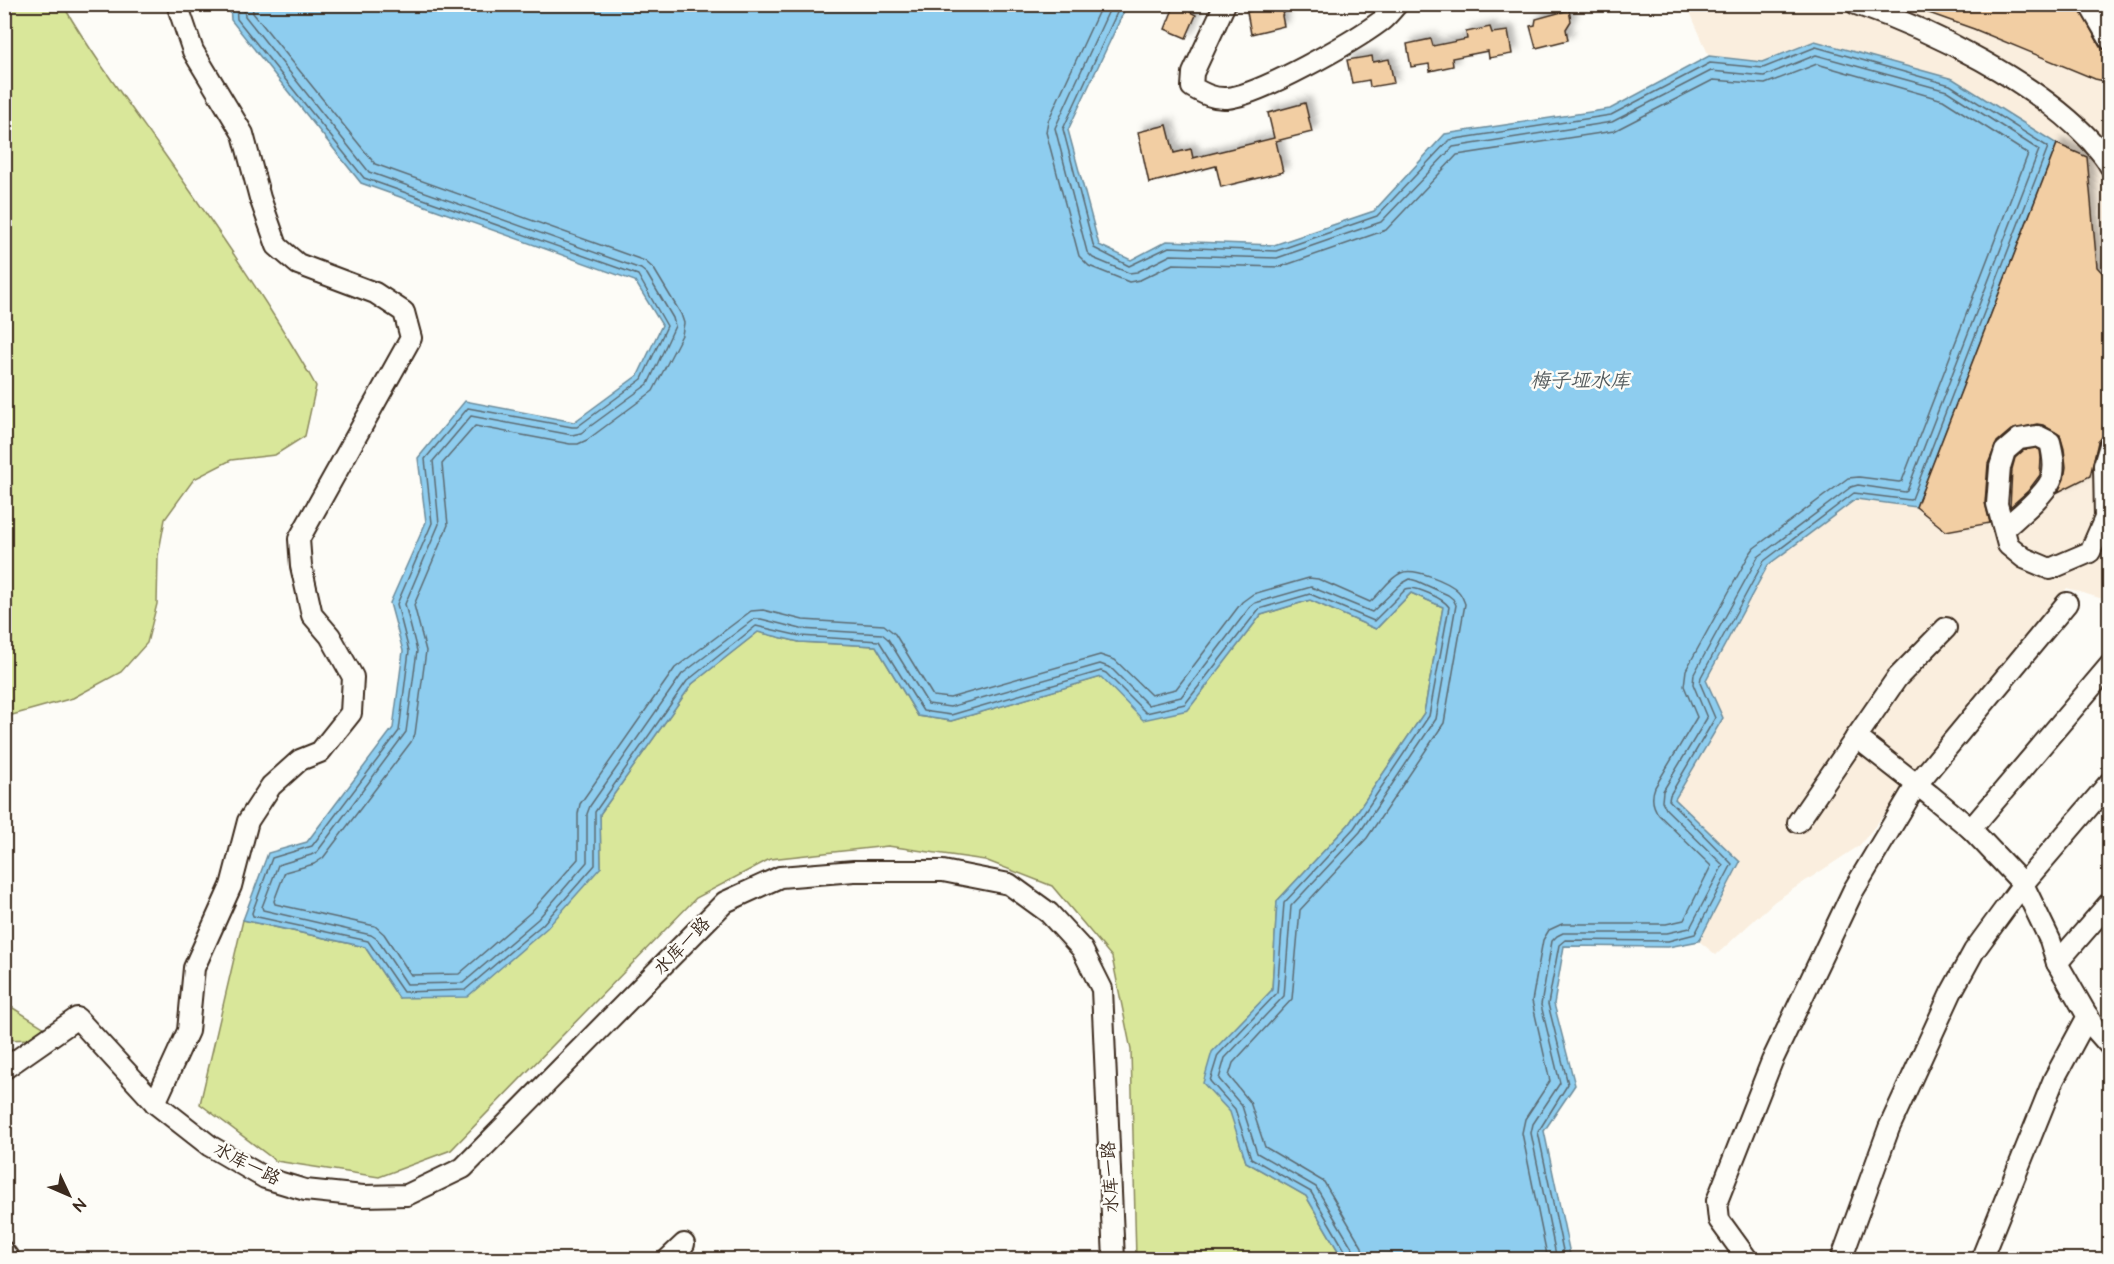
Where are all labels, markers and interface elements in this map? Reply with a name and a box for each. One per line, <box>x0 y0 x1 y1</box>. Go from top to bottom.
water label: 梅子垭水库 <box>1530 367 1632 395</box>
street label: 水库一路 <box>648 911 716 981</box>
street label: 水库一路 <box>209 1137 285 1191</box>
street label: 水库一路 <box>1096 1140 1124 1214</box>
north arrow <box>39 1165 99 1225</box>
text: N <box>68 1193 90 1216</box>

